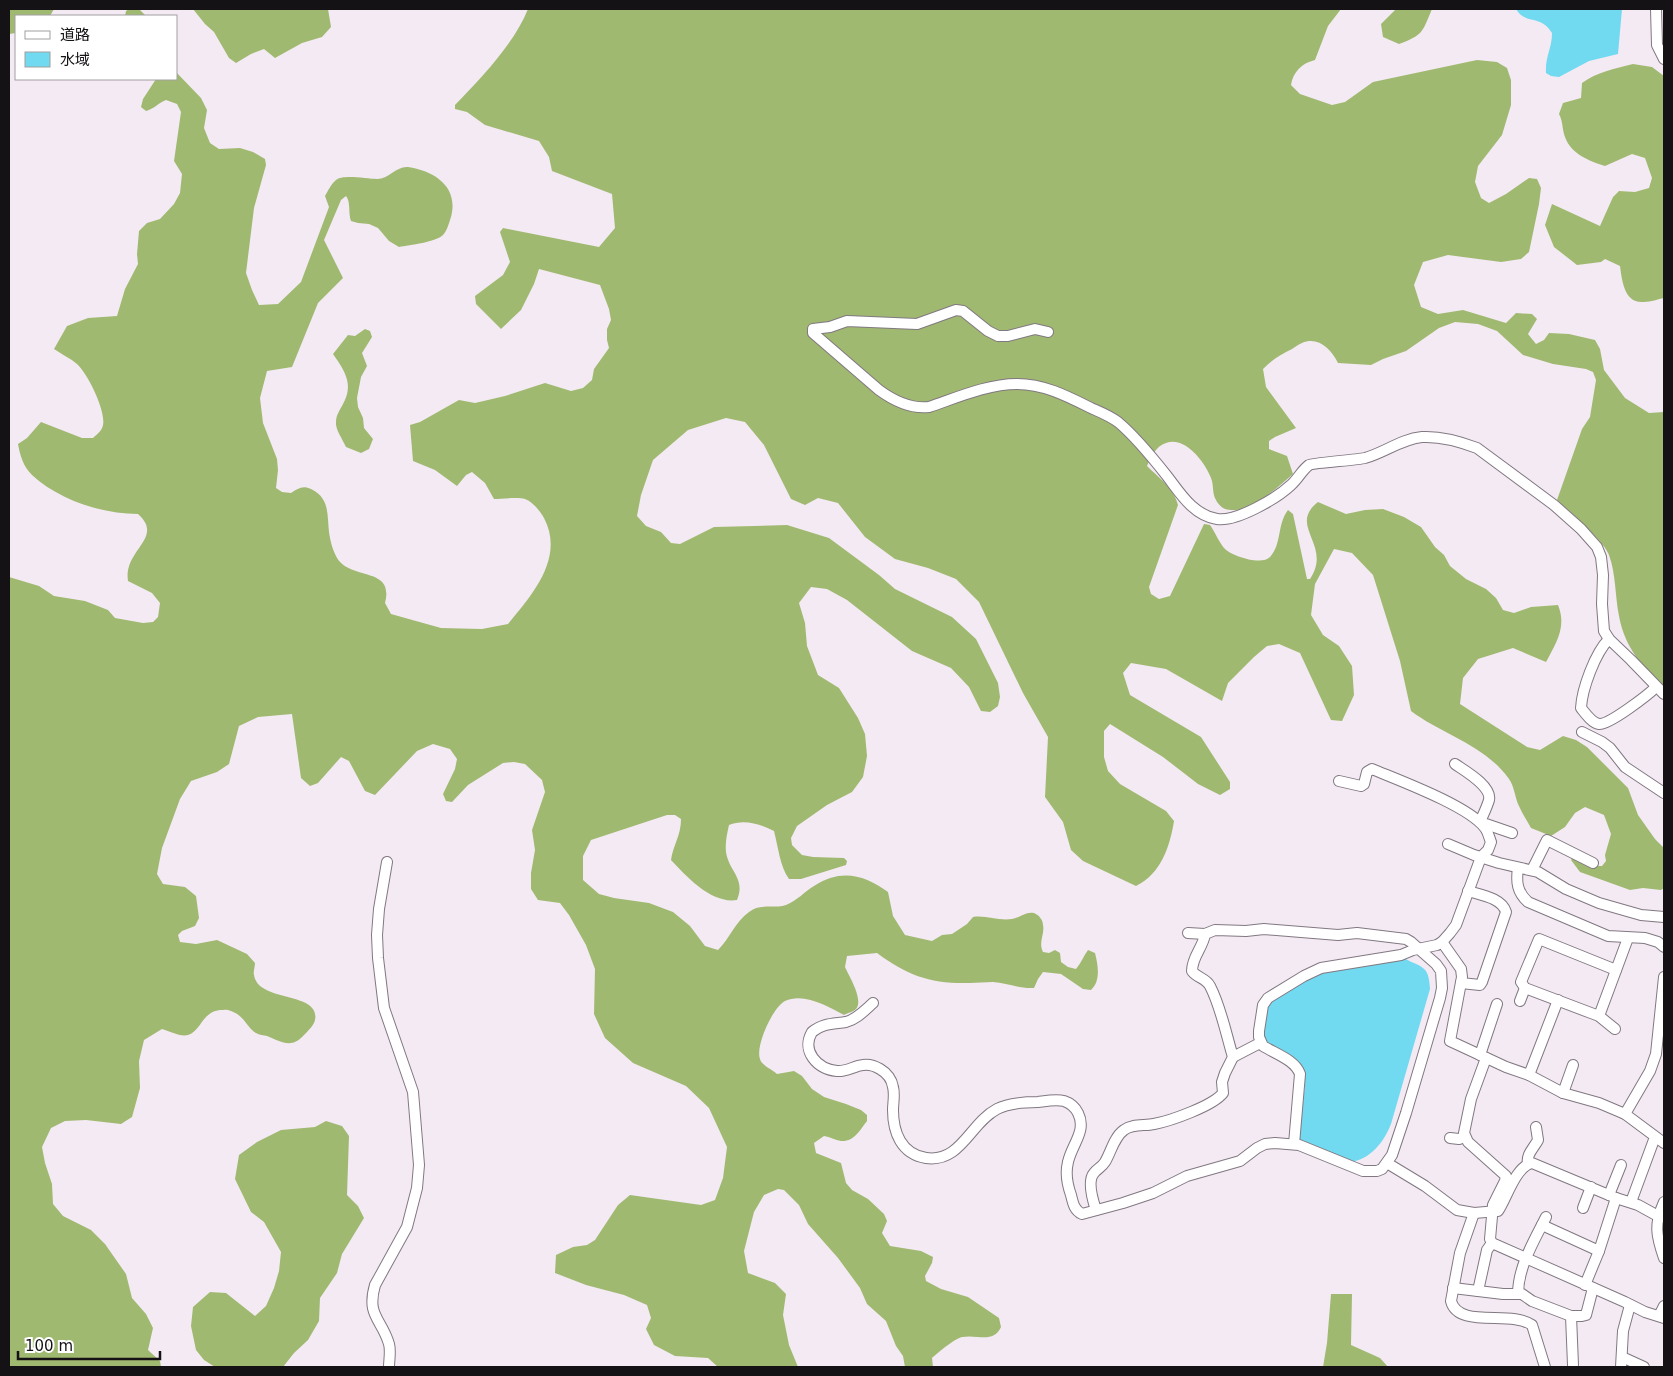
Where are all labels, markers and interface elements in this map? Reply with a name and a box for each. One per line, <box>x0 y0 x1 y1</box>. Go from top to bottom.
legend <box>15 15 178 80</box>
text: 道路 <box>60 26 90 44</box>
text: 水域 <box>60 51 90 69</box>
scale bar <box>18 1328 160 1360</box>
text: 100 m <box>25 1337 73 1355</box>

